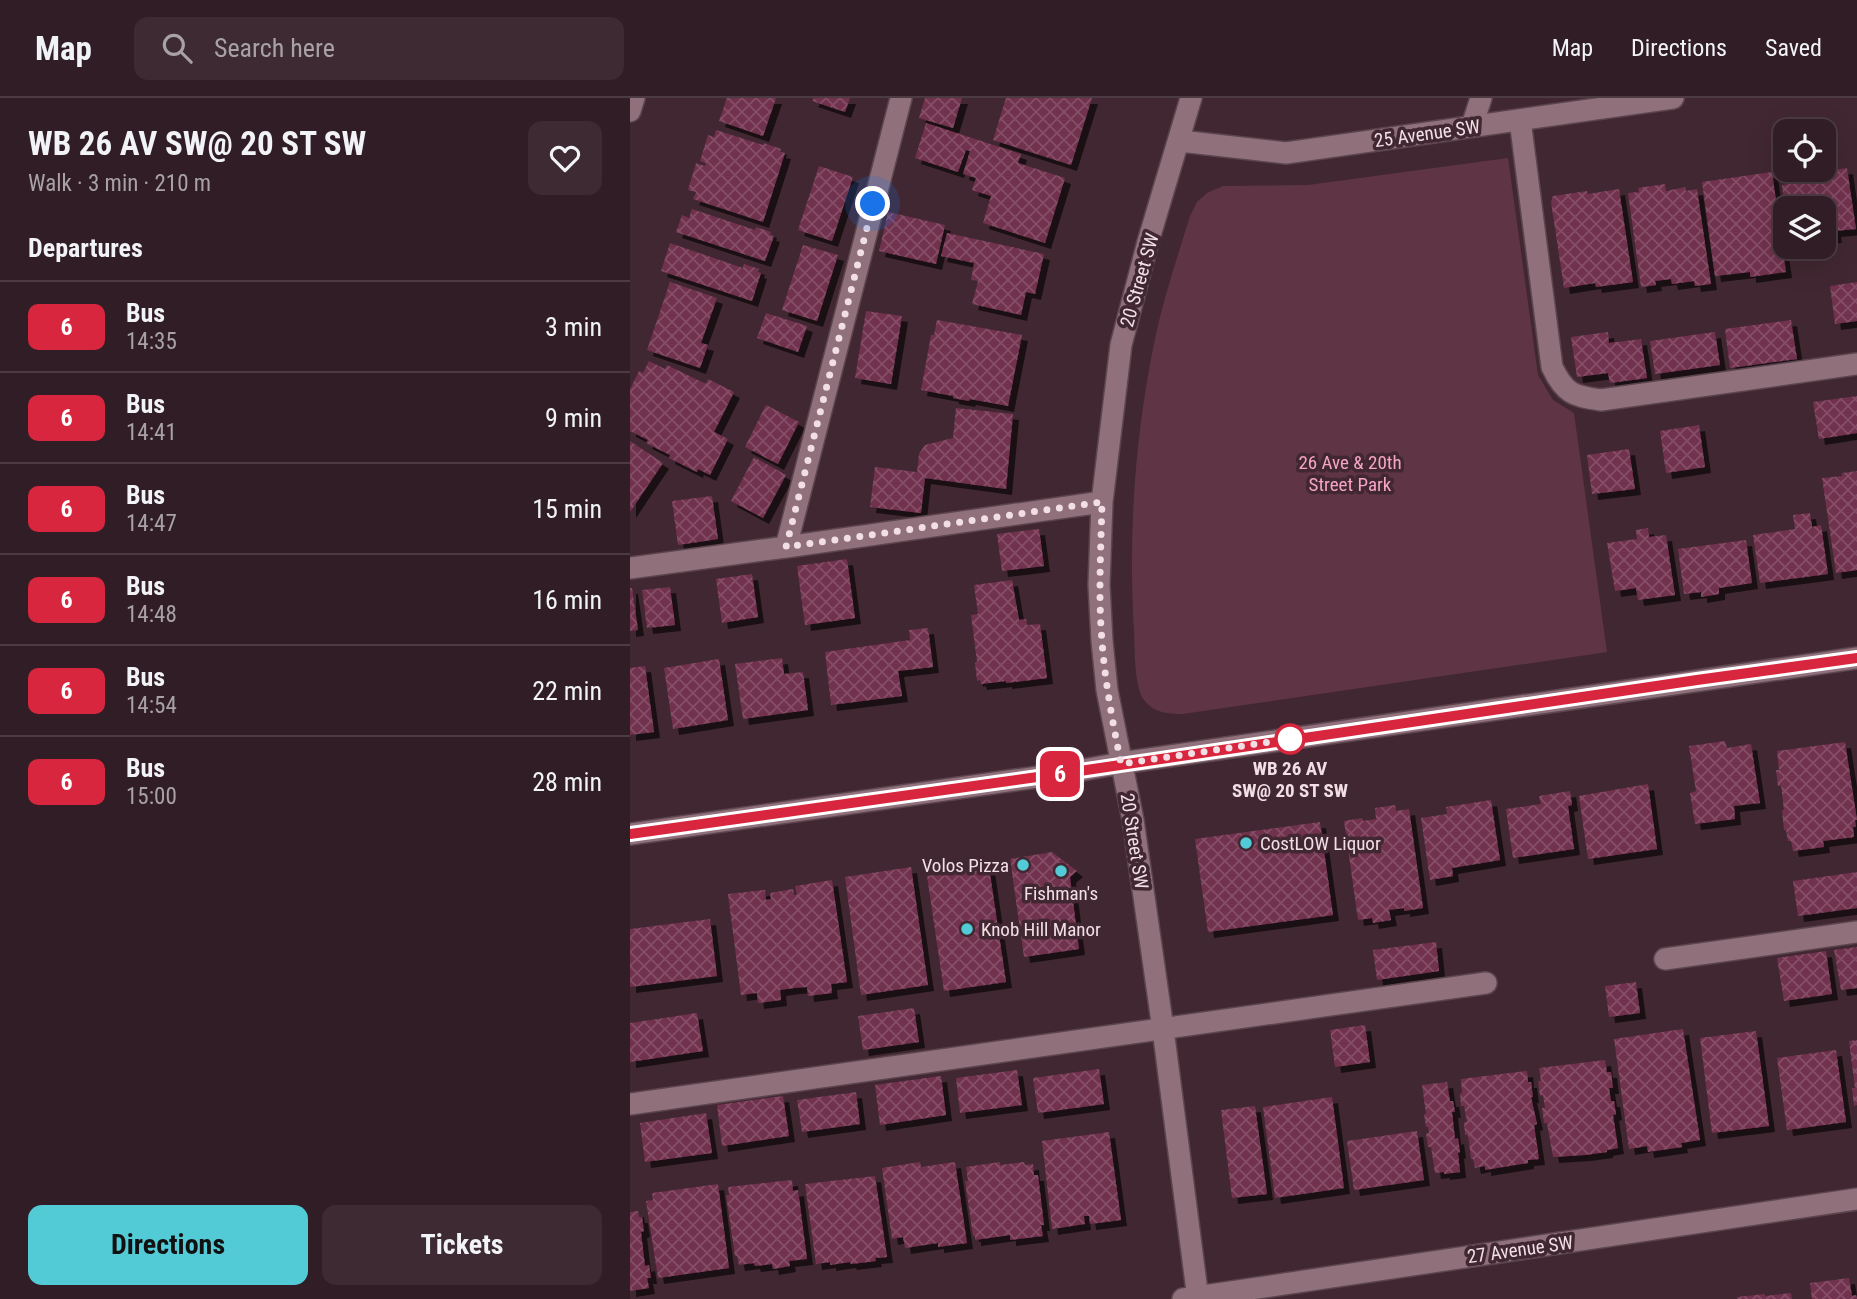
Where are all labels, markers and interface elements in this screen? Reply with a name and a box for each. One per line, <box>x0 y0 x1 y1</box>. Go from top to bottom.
search box <box>134 17 624 80</box>
text: Map <box>35 29 92 68</box>
icon: search <box>158 29 196 67</box>
text: Search here <box>214 33 335 63</box>
text: Map <box>1552 34 1593 62</box>
text: Directions <box>1631 34 1727 62</box>
text: Saved <box>1765 34 1822 62</box>
street label: 25 Avenue SW <box>1373 115 1481 152</box>
map controls <box>1773 119 1836 259</box>
button: locate <box>1773 119 1836 182</box>
button: heart <box>528 121 602 195</box>
text: WB 26 AV SW@ 20 ST SW <box>28 124 366 163</box>
text: Walk · 3 min · 210 m <box>28 170 211 197</box>
your location <box>855 186 890 221</box>
button: layers <box>1773 196 1836 259</box>
street label: 20 Street SW <box>1115 231 1164 330</box>
text: Departures <box>28 233 143 263</box>
text: Bus <box>126 298 165 328</box>
text: 3 min <box>545 312 602 342</box>
text: 6 <box>60 313 73 341</box>
text: 14:35 <box>126 328 177 355</box>
text: Bus <box>126 389 165 419</box>
text: 9 min <box>545 403 602 433</box>
text: 6 <box>60 404 73 432</box>
text: 14:41 <box>126 419 177 446</box>
park label: 26 Ave & 20th Street Park <box>1298 451 1402 496</box>
text: Bus <box>126 480 165 510</box>
text: 15 min <box>532 494 602 524</box>
text: 6 <box>60 495 73 523</box>
text: 14:47 <box>126 510 177 537</box>
text: Bus <box>126 571 165 601</box>
text: 16 min <box>532 585 602 615</box>
text: 6 <box>60 586 73 614</box>
text: 14:48 <box>126 601 177 628</box>
text: Bus <box>126 662 165 692</box>
text: 22 min <box>532 676 602 706</box>
text: 6 <box>60 677 73 705</box>
text: 14:54 <box>126 692 177 719</box>
marker: WB 26 AV SW@ 20 ST SW <box>1275 724 1305 754</box>
line badge: 6 <box>1037 751 1083 797</box>
text: Bus <box>126 753 165 783</box>
place label: WB 26 AV SW@ 20 ST SW <box>1232 757 1348 802</box>
text: 6 <box>1054 760 1066 788</box>
text: 28 min <box>532 767 602 797</box>
text: 6 <box>60 768 73 796</box>
text: 15:00 <box>126 783 177 810</box>
street label: 20 Street SW <box>1116 792 1153 890</box>
place label: CostLOW Liquor <box>1260 832 1381 855</box>
marker: CostLOW Liquor <box>1238 835 1254 851</box>
place label: Volos Pizza <box>922 854 1009 877</box>
marker: Volos Pizza <box>1015 857 1031 873</box>
marker: Fishman's <box>1053 863 1069 879</box>
place label: Fishman's <box>1024 882 1098 905</box>
place label: Knob Hill Manor <box>981 918 1101 941</box>
marker: Knob Hill Manor <box>959 921 975 937</box>
button: Directions <box>28 1205 308 1285</box>
button: Tickets <box>322 1205 602 1285</box>
street label: 27 Avenue SW <box>1466 1231 1574 1268</box>

